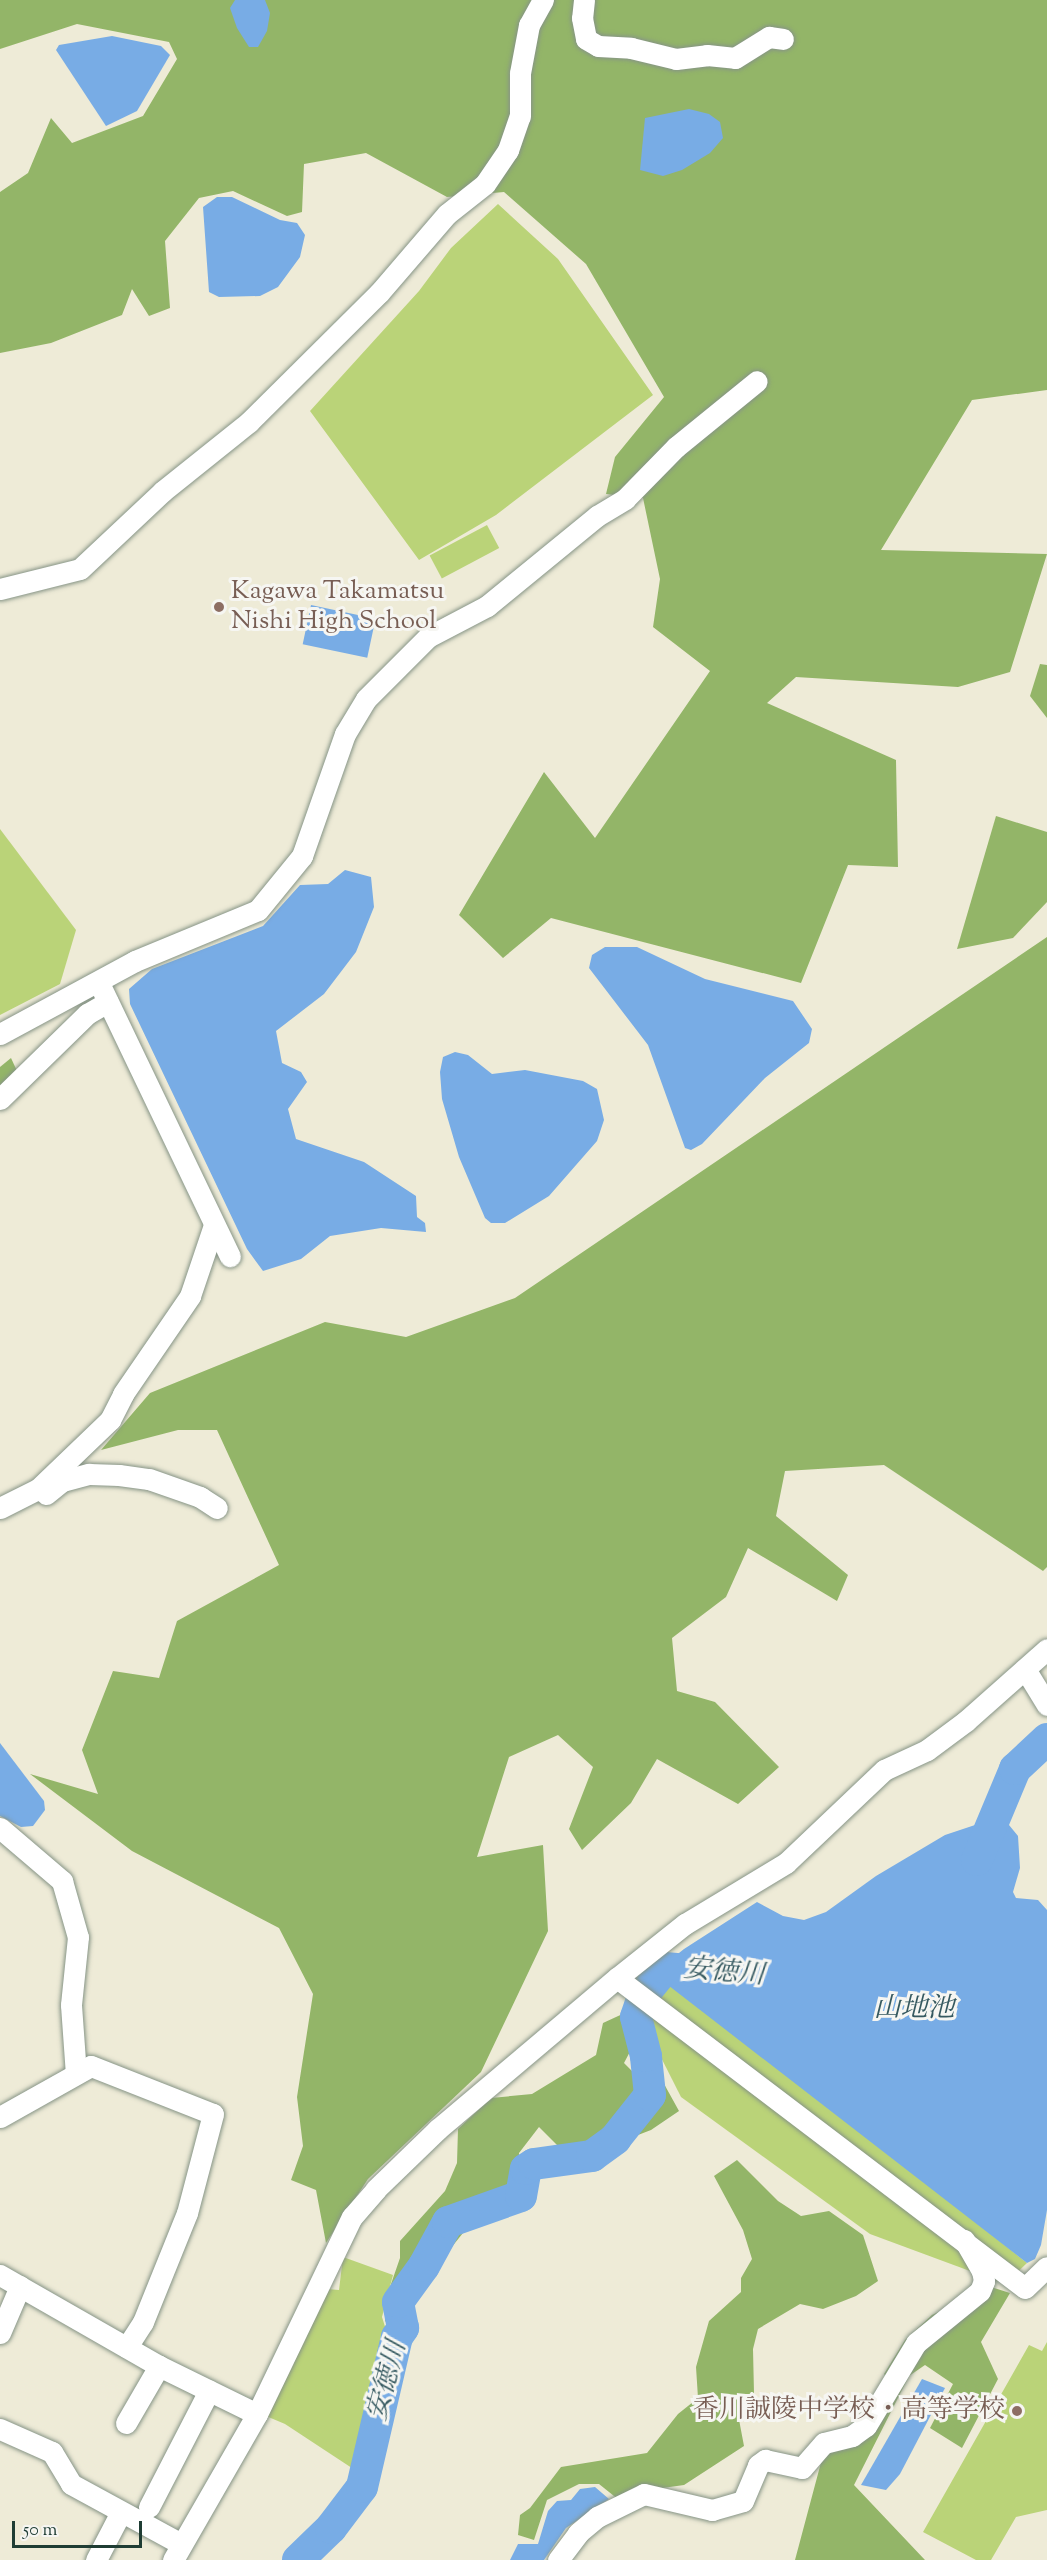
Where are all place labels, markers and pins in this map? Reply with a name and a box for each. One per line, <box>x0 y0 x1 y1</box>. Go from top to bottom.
place label: Kagawa Takamatsu Nishi High School <box>231 576 444 638</box>
marker: Kagawa Takamatsu Nishi High School <box>212 600 226 614</box>
place label: 香川誠陵中学校・高等学校 <box>693 2395 1005 2427</box>
marker: 香川誠陵中学校・高等学校 <box>1010 2404 1024 2418</box>

